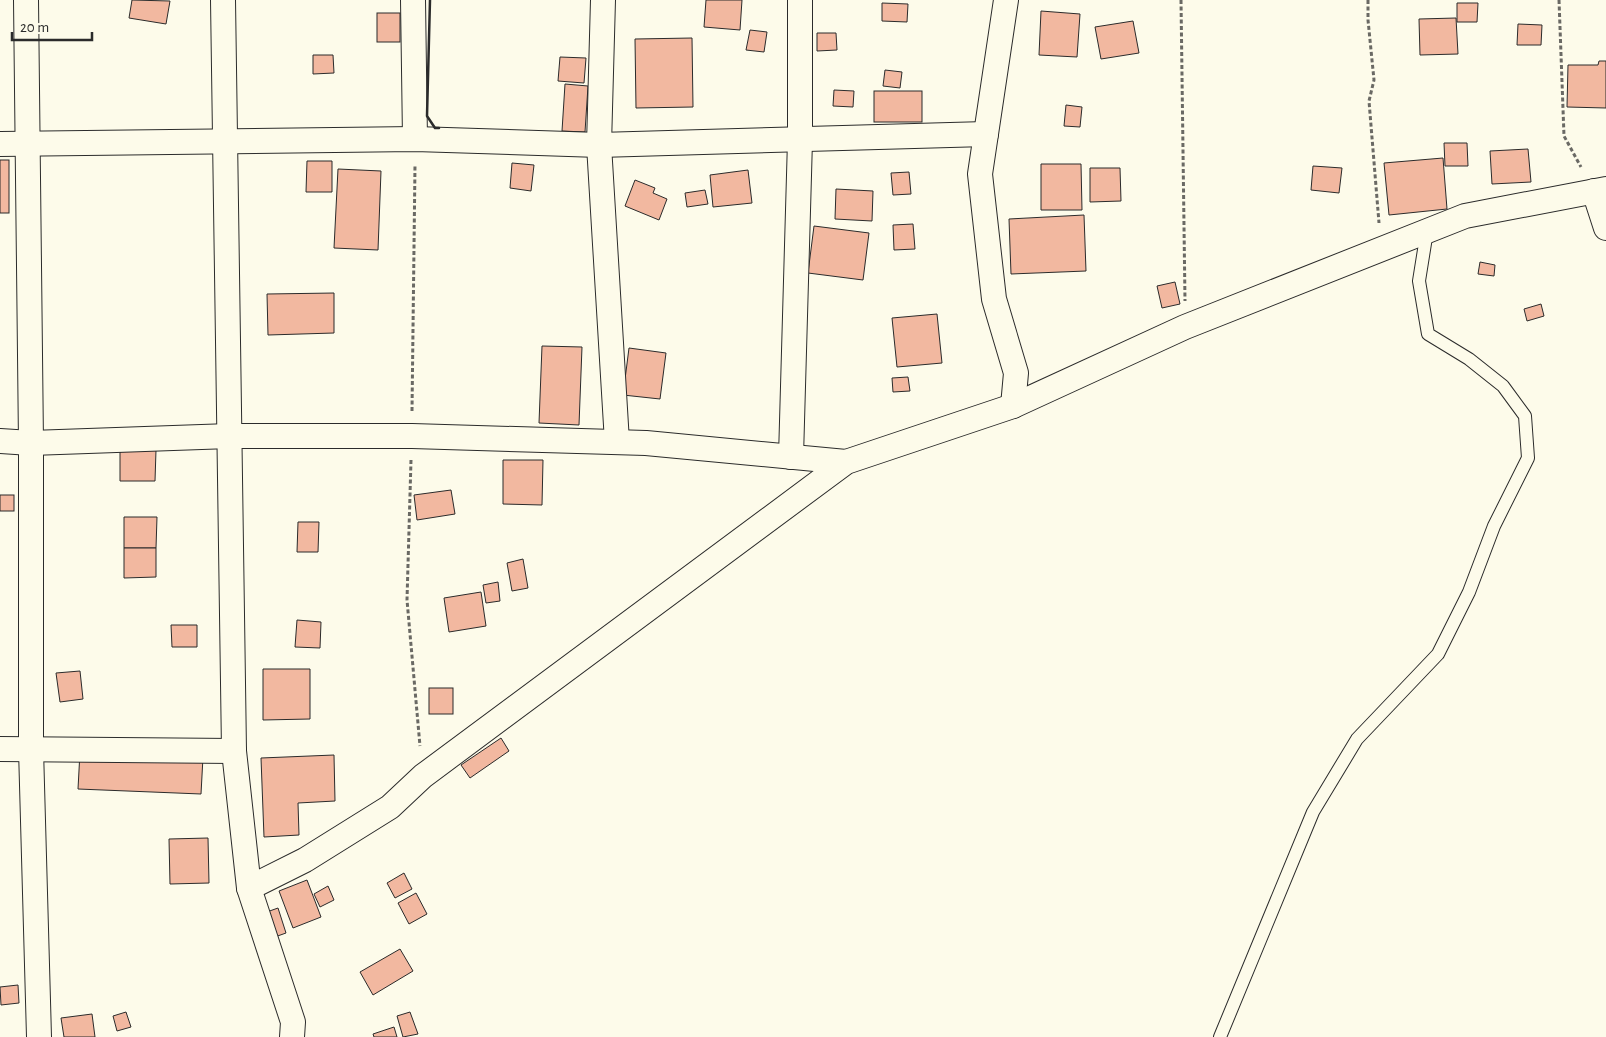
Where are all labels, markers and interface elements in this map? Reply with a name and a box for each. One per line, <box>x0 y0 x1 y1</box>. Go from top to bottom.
scale bar <box>12 10 92 42</box>
text: 20 m <box>20 20 49 35</box>

